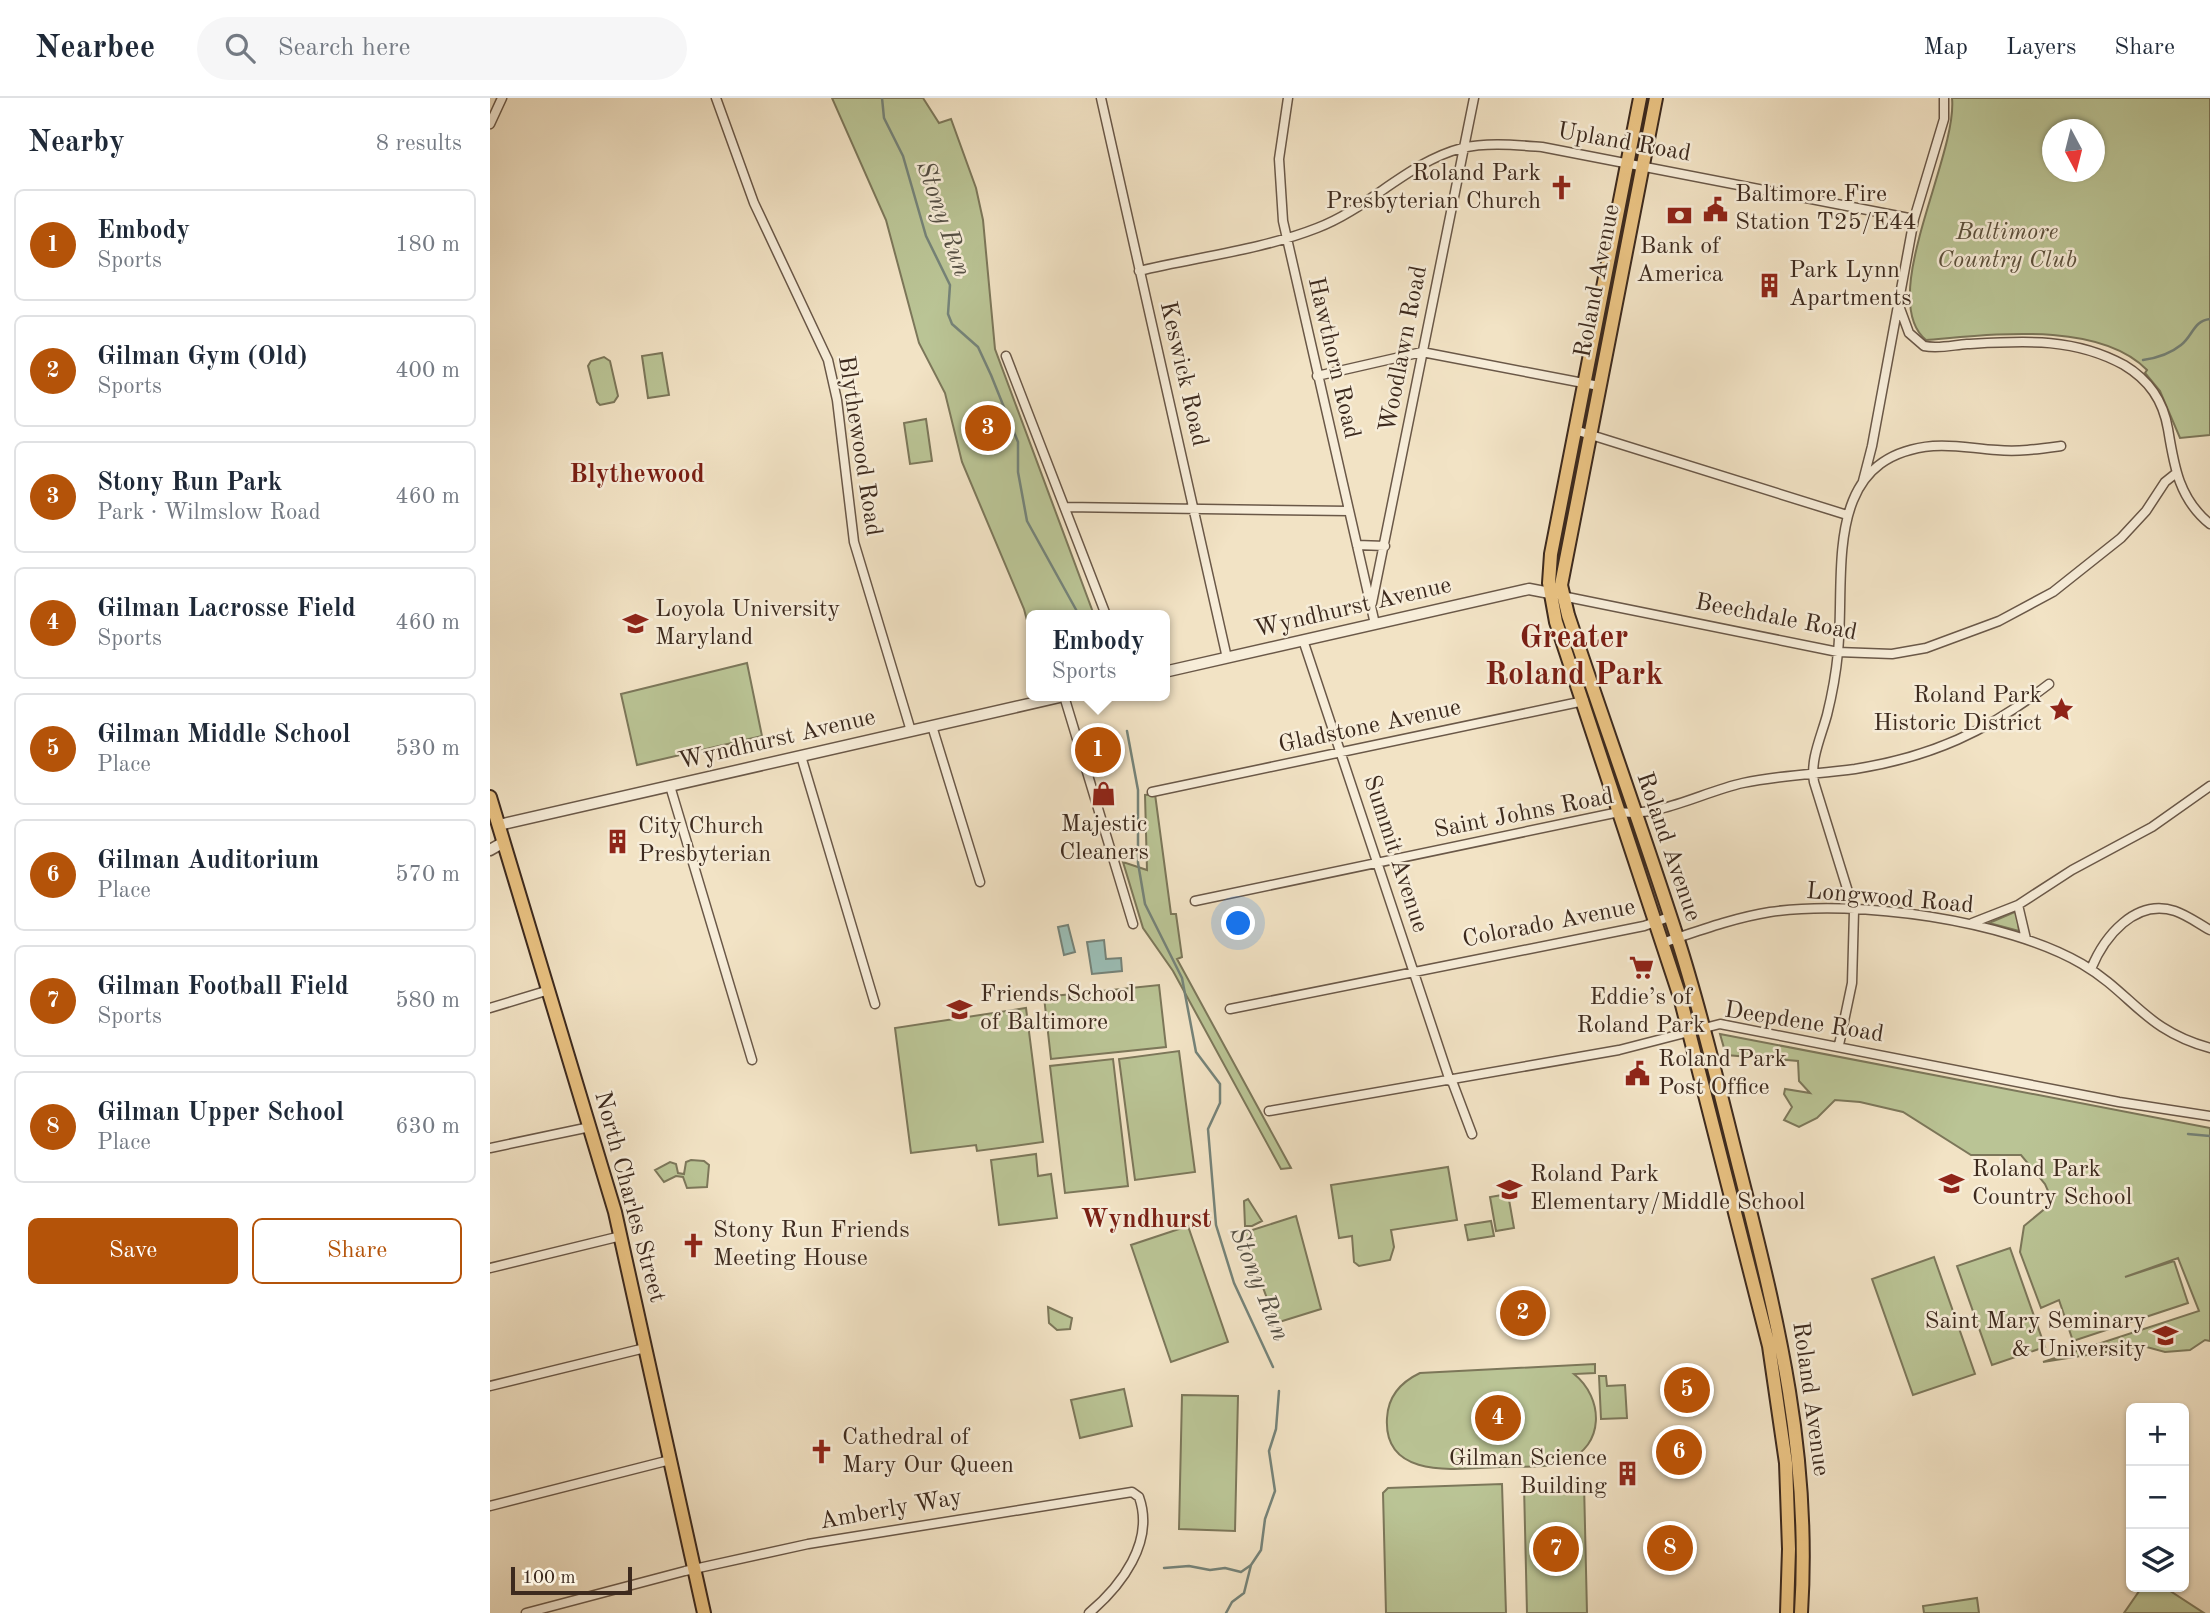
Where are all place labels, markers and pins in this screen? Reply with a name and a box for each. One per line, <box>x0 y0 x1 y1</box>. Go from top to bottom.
place label: Roland Park Presbyterian Church <box>1326 162 1541 214</box>
church icon: Roland Park Presbyterian Church <box>1547 174 1575 202</box>
place label: Baltimore Fire Station T25/E44 <box>1735 183 1917 235</box>
public building icon: Baltimore Fire Station T25/E44 <box>1701 195 1729 223</box>
bank icon: Bank of America <box>1666 202 1694 230</box>
place label: Bank of America <box>1636 235 1724 287</box>
place label: Park Lynn Apartments <box>1789 259 1912 311</box>
building icon: Park Lynn Apartments <box>1755 271 1783 299</box>
pin: 3 <box>965 402 1011 454</box>
place label: Loyola University Maryland <box>655 598 840 650</box>
school or university icon: Loyola University Maryland <box>621 610 649 638</box>
place label: Roland Park Historic District <box>1873 684 2042 736</box>
place icon: Roland Park Historic District <box>2048 696 2076 724</box>
pin: 1 <box>1075 724 1121 776</box>
shop icon: Majestic Cleaners <box>1090 780 1118 808</box>
place label: Majestic Cleaners <box>1059 813 1149 865</box>
place label: City Church Presbyterian <box>638 815 771 867</box>
building icon: City Church Presbyterian <box>604 827 632 855</box>
supermarket icon: Eddie’s of Roland Park <box>1627 953 1655 981</box>
place label: Friends School of Baltimore <box>980 983 1135 1035</box>
place label: Eddie’s of Roland Park <box>1576 986 1706 1038</box>
school or university icon: Friends School of Baltimore <box>946 995 974 1023</box>
place label: Roland Park Post Office <box>1658 1048 1787 1100</box>
public building icon: Roland Park Post Office <box>1624 1060 1652 1088</box>
place label: Roland Park Country School <box>1972 1158 2132 1210</box>
place label: Roland Park Elementary/Middle School <box>1530 1163 1805 1215</box>
school or university icon: Roland Park Country School <box>1938 1170 1966 1198</box>
school or university icon: Roland Park Elementary/Middle School <box>1496 1175 1524 1203</box>
place label: Stony Run Friends Meeting House <box>713 1219 910 1271</box>
church icon: Stony Run Friends Meeting House <box>679 1231 707 1259</box>
pin: 2 <box>1500 1287 1546 1339</box>
place label: Saint Mary Seminary & University <box>1925 1310 2146 1362</box>
school or university icon: Saint Mary Seminary & University <box>2152 1322 2180 1350</box>
pin: 5 <box>1664 1364 1710 1416</box>
pin: 4 <box>1475 1392 1521 1444</box>
place label: Cathedral of Mary Our Queen <box>842 1426 1014 1478</box>
pin: 6 <box>1656 1426 1702 1478</box>
church icon: Cathedral of Mary Our Queen <box>808 1438 836 1466</box>
place label: Gilman Science Building <box>1449 1447 1607 1499</box>
building icon: Gilman Science Building <box>1613 1459 1641 1487</box>
pin: 8 <box>1647 1522 1693 1574</box>
pin: 7 <box>1533 1523 1579 1575</box>

